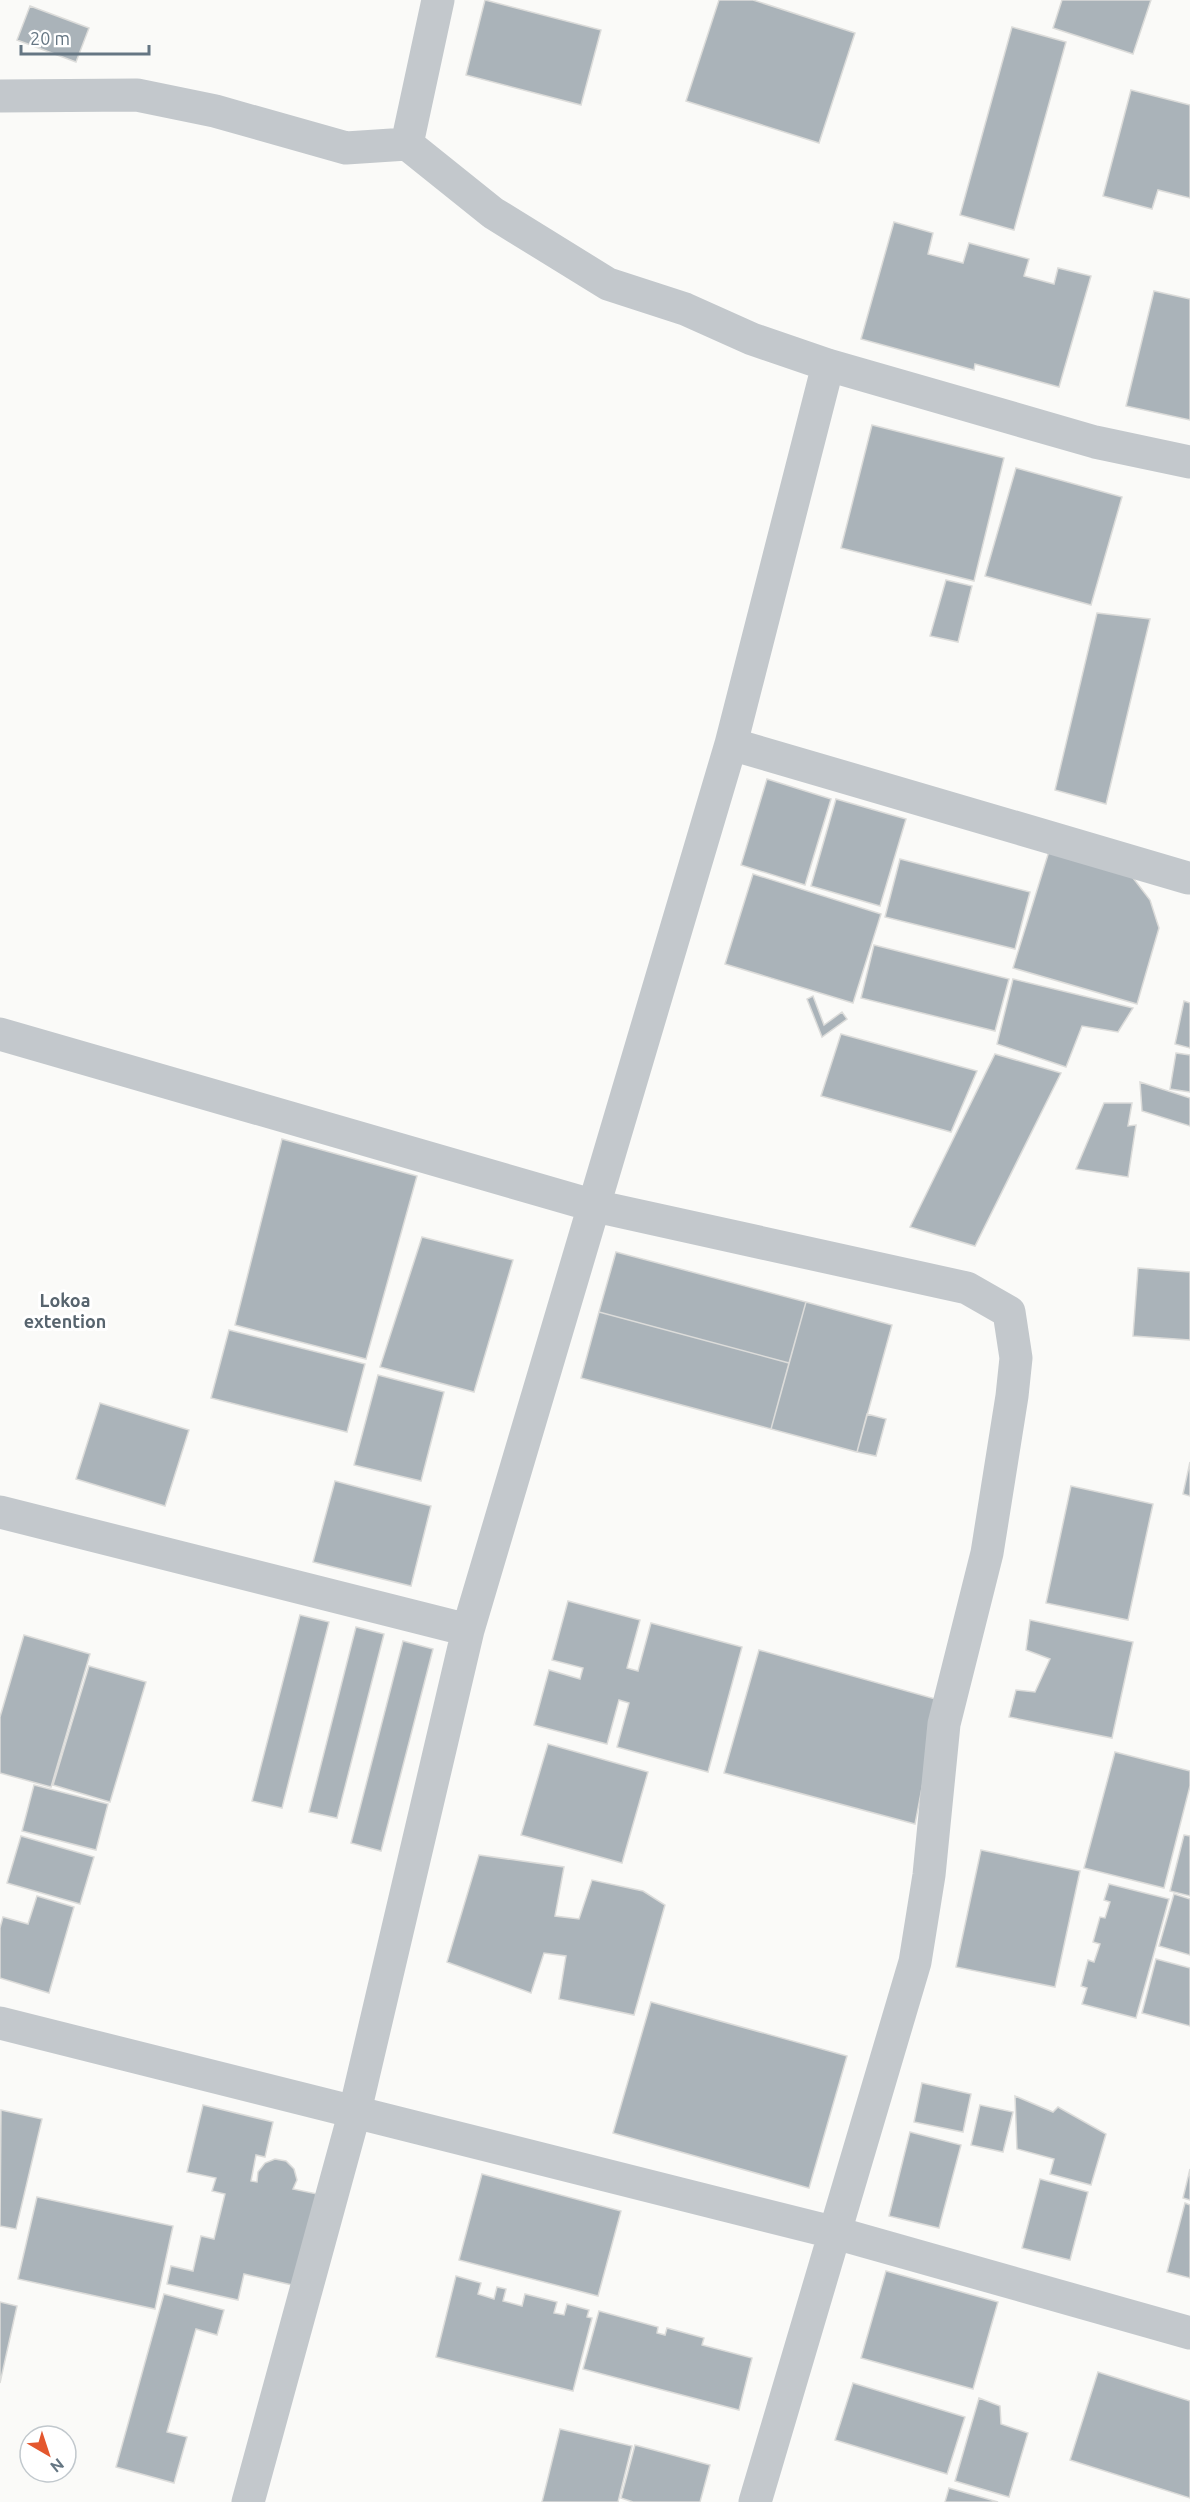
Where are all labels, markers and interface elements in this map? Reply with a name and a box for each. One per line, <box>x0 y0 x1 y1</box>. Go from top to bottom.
scale bar <box>21 18 148 56</box>
text: 20 m <box>30 28 70 48</box>
district label: Lokoa extention <box>24 1290 106 1331</box>
north arrow <box>18 2424 78 2484</box>
text: N <box>47 2455 68 2476</box>

